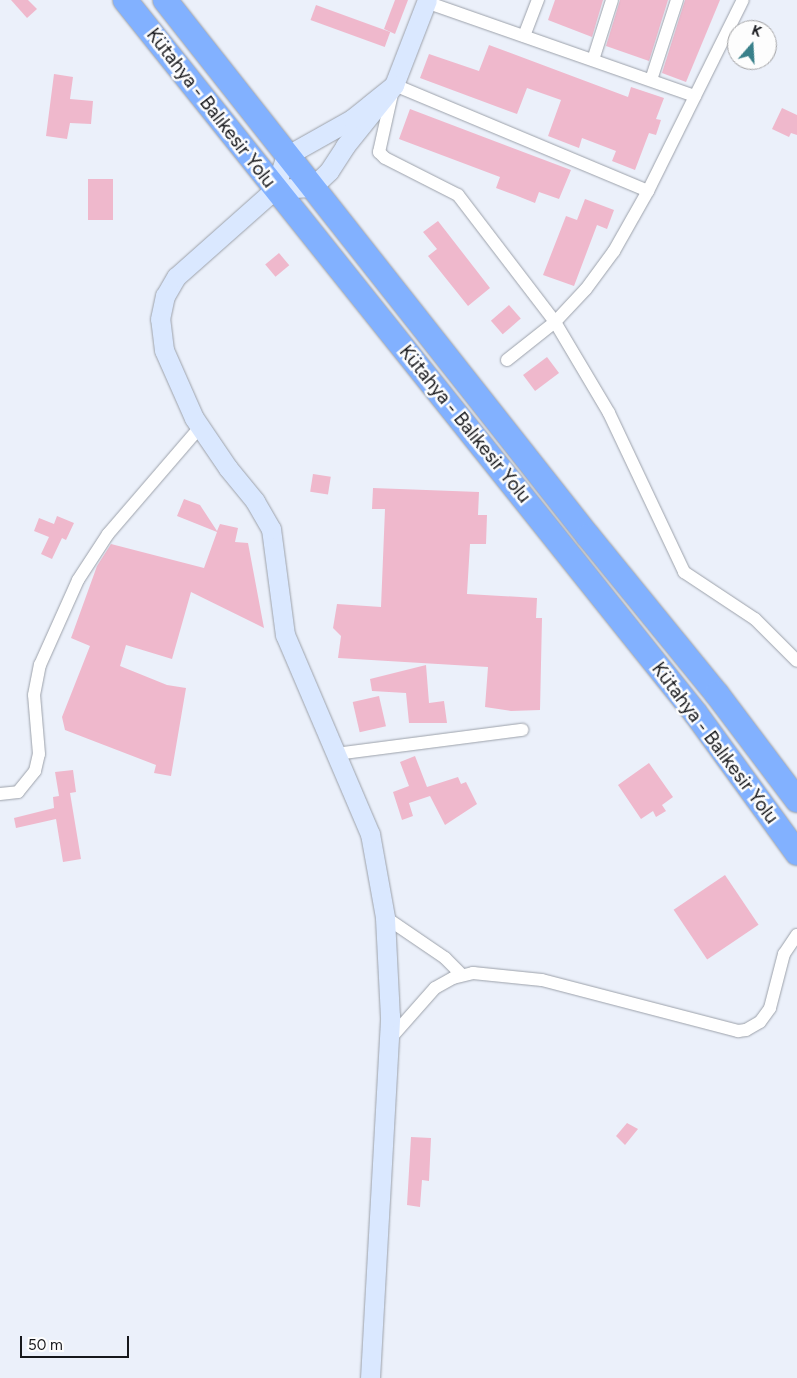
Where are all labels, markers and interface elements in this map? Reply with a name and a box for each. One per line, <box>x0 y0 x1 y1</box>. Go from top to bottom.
north arrow <box>727 20 777 70</box>
text: K <box>750 22 764 41</box>
street label: Kütahya - Balıkesir Yolu <box>142 24 280 192</box>
street label: Kütahya - Balıkesir Yolu <box>394 341 536 507</box>
street label: Kütahya - Balıkesir Yolu <box>647 658 783 828</box>
scale bar <box>22 1326 131 1358</box>
text: 50 m <box>28 1336 63 1354</box>

